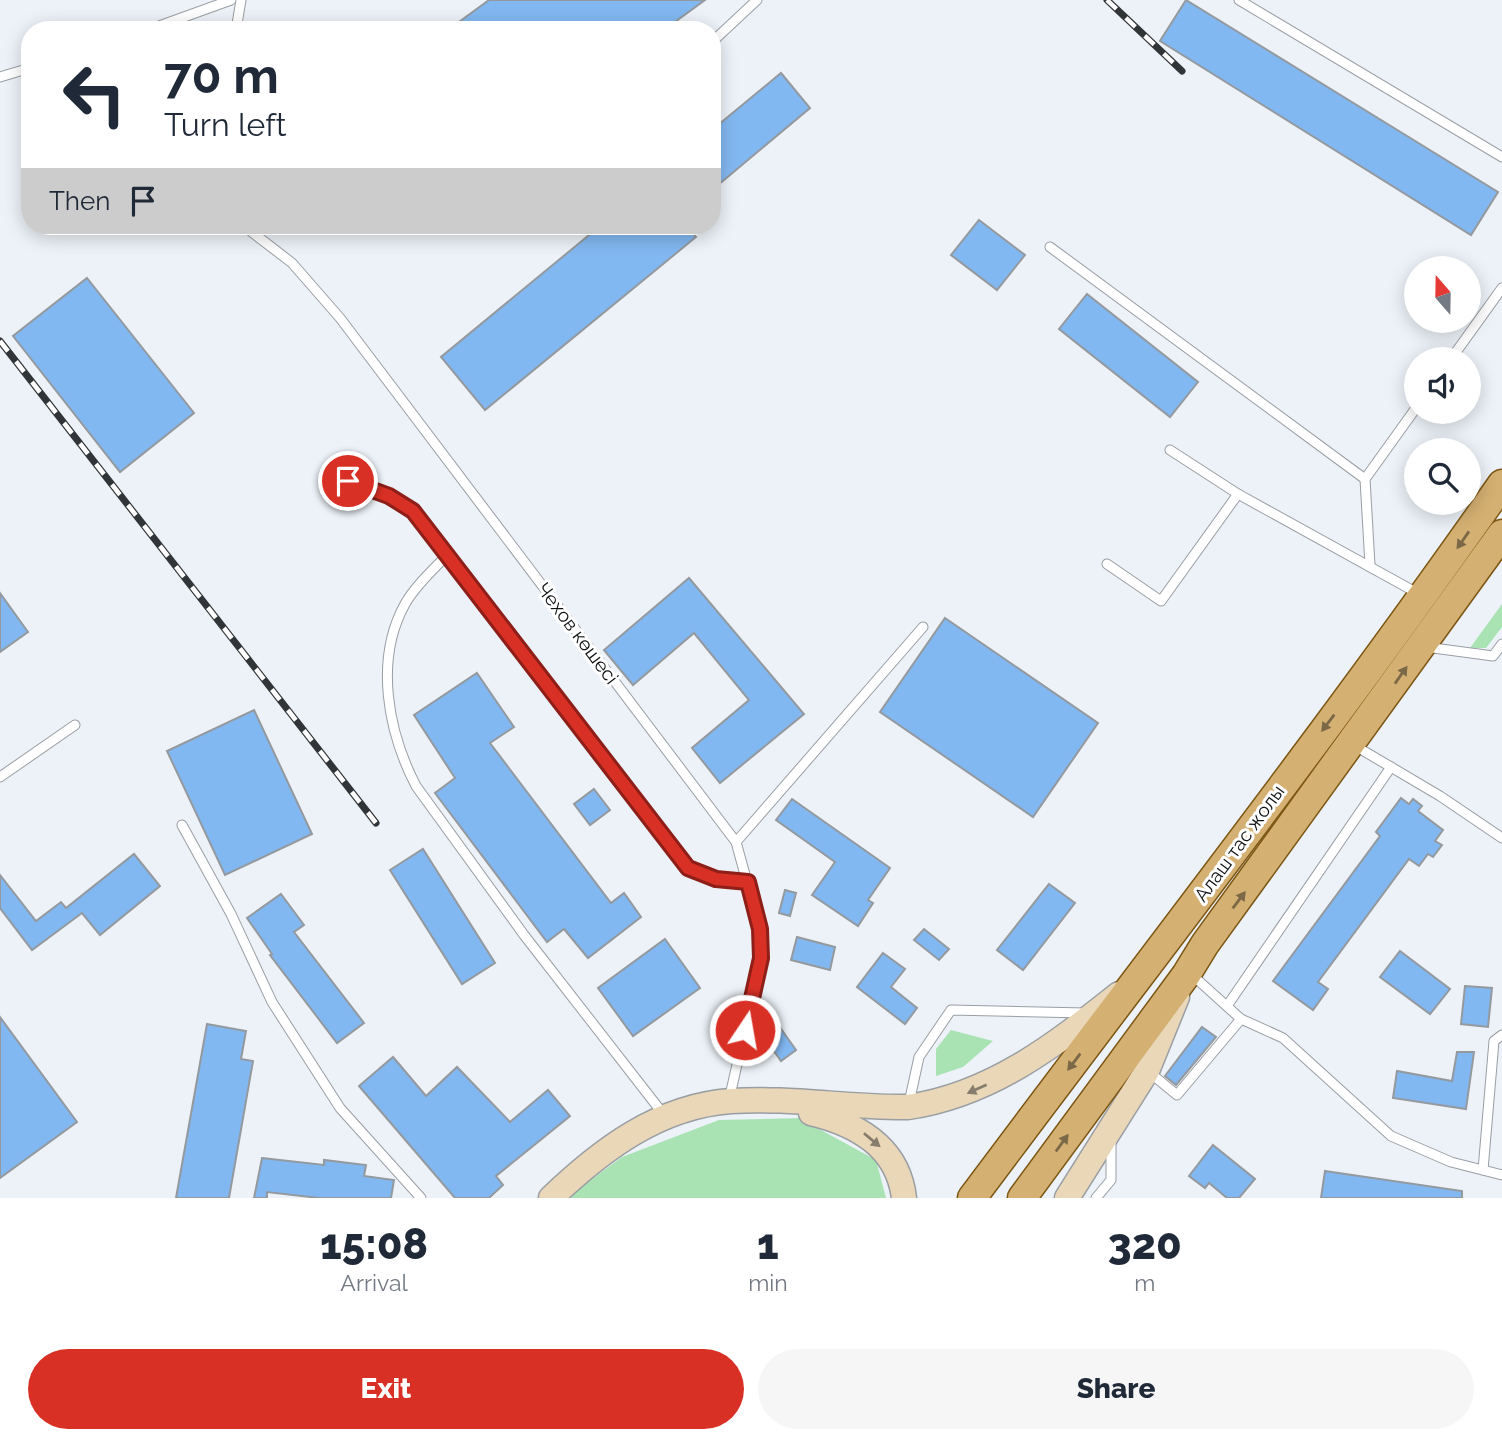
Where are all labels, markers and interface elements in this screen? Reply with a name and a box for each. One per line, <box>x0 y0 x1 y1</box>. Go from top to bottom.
text: 70 m <box>164 47 279 104</box>
icon: left <box>49 49 140 140</box>
text: Turn left <box>164 106 286 143</box>
icon: arrive <box>124 182 162 220</box>
text: Then <box>49 186 110 216</box>
north arrow <box>1404 256 1480 332</box>
map controls <box>1404 256 1481 515</box>
button: sound <box>1404 347 1481 424</box>
button: search <box>1404 438 1481 515</box>
pin <box>318 451 378 511</box>
icon: arrive <box>329 462 367 500</box>
one-way arrow <box>1456 531 1470 549</box>
street label: Чехов көшесі <box>533 578 623 688</box>
one-way arrow <box>1394 666 1408 684</box>
one-way arrow <box>1321 714 1335 733</box>
street label: Алаш тас жолы <box>1189 780 1289 906</box>
one-way arrow <box>1231 891 1246 909</box>
position arrow <box>708 993 782 1067</box>
one-way arrow <box>1067 1053 1081 1071</box>
one-way arrow <box>967 1083 987 1095</box>
one-way arrow <box>863 1132 881 1148</box>
one-way arrow <box>1055 1134 1069 1152</box>
text: 15:08 <box>320 1220 428 1269</box>
text: 1 <box>757 1220 779 1269</box>
text: 320 <box>1108 1220 1182 1269</box>
text: Arrival <box>340 1269 408 1296</box>
text: min <box>748 1269 788 1296</box>
text: m <box>1134 1269 1155 1296</box>
button: Exit <box>28 1349 744 1429</box>
button: Share <box>758 1349 1474 1429</box>

